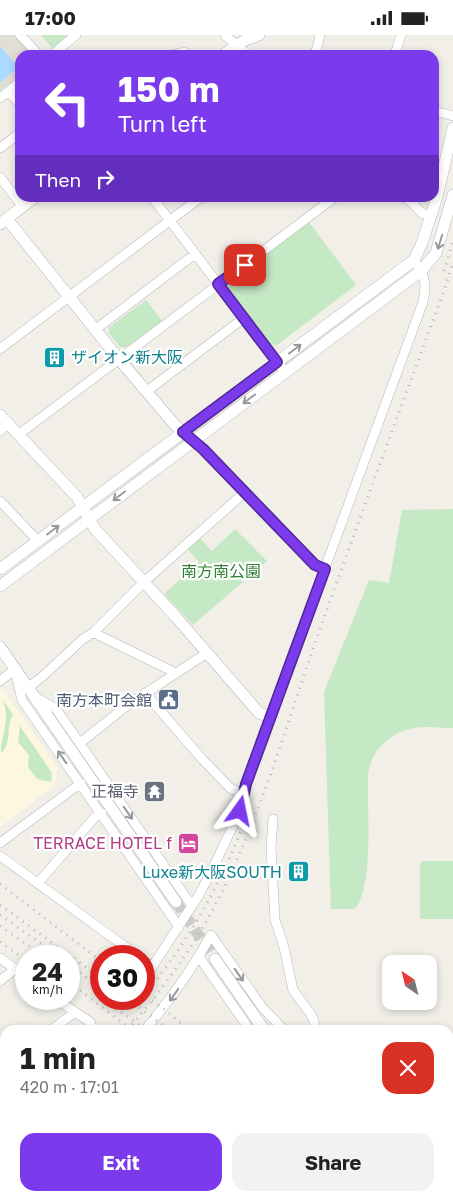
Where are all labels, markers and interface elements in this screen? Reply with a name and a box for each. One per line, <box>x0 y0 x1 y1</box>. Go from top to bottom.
text: 17:00 <box>25 6 76 29</box>
text: 150 m <box>118 68 220 110</box>
icon: left <box>35 70 100 135</box>
text: Turn left <box>118 110 207 137</box>
icon: right <box>91 165 119 193</box>
text: Then <box>35 168 81 191</box>
one-way arrow <box>434 233 444 249</box>
pin <box>224 244 266 286</box>
icon: arrive <box>231 251 259 279</box>
one-way arrow <box>288 343 301 354</box>
building icon: ザイオン新大阪 <box>43 345 67 369</box>
place label: ザイオン新大阪 <box>71 347 183 367</box>
one-way arrow <box>242 394 256 404</box>
one-way arrow <box>113 491 126 502</box>
one-way arrow <box>46 524 59 535</box>
park label: 南方南公園 <box>181 561 261 581</box>
public building icon: 南方本町会館 <box>156 688 180 712</box>
place label: 南方本町会館 <box>56 690 152 710</box>
one-way arrow <box>57 750 67 764</box>
temple icon: 正福寺 <box>143 779 167 803</box>
place label: 正福寺 <box>91 781 139 801</box>
position arrow <box>213 784 265 836</box>
one-way arrow <box>123 806 133 820</box>
hotel icon: TERRACE HOTEL f <box>176 831 200 855</box>
place label: TERRACE HOTEL f <box>33 833 172 853</box>
building icon: Luxe新大阪SOUTH <box>286 860 310 884</box>
place label: Luxe新大阪SOUTH <box>142 862 282 882</box>
speed limit sign: 30 <box>90 945 155 1010</box>
north arrow <box>382 955 438 1010</box>
map controls <box>382 955 437 1010</box>
text: 24 <box>32 956 63 987</box>
one-way arrow <box>234 968 244 982</box>
text: km/h <box>32 982 63 997</box>
one-way arrow <box>169 988 179 1002</box>
text: 1 min <box>20 1040 96 1076</box>
button: close <box>382 1042 434 1094</box>
text: 420 m · 17:01 <box>20 1077 119 1097</box>
button: Exit <box>20 1133 222 1191</box>
button: Share <box>232 1133 434 1191</box>

